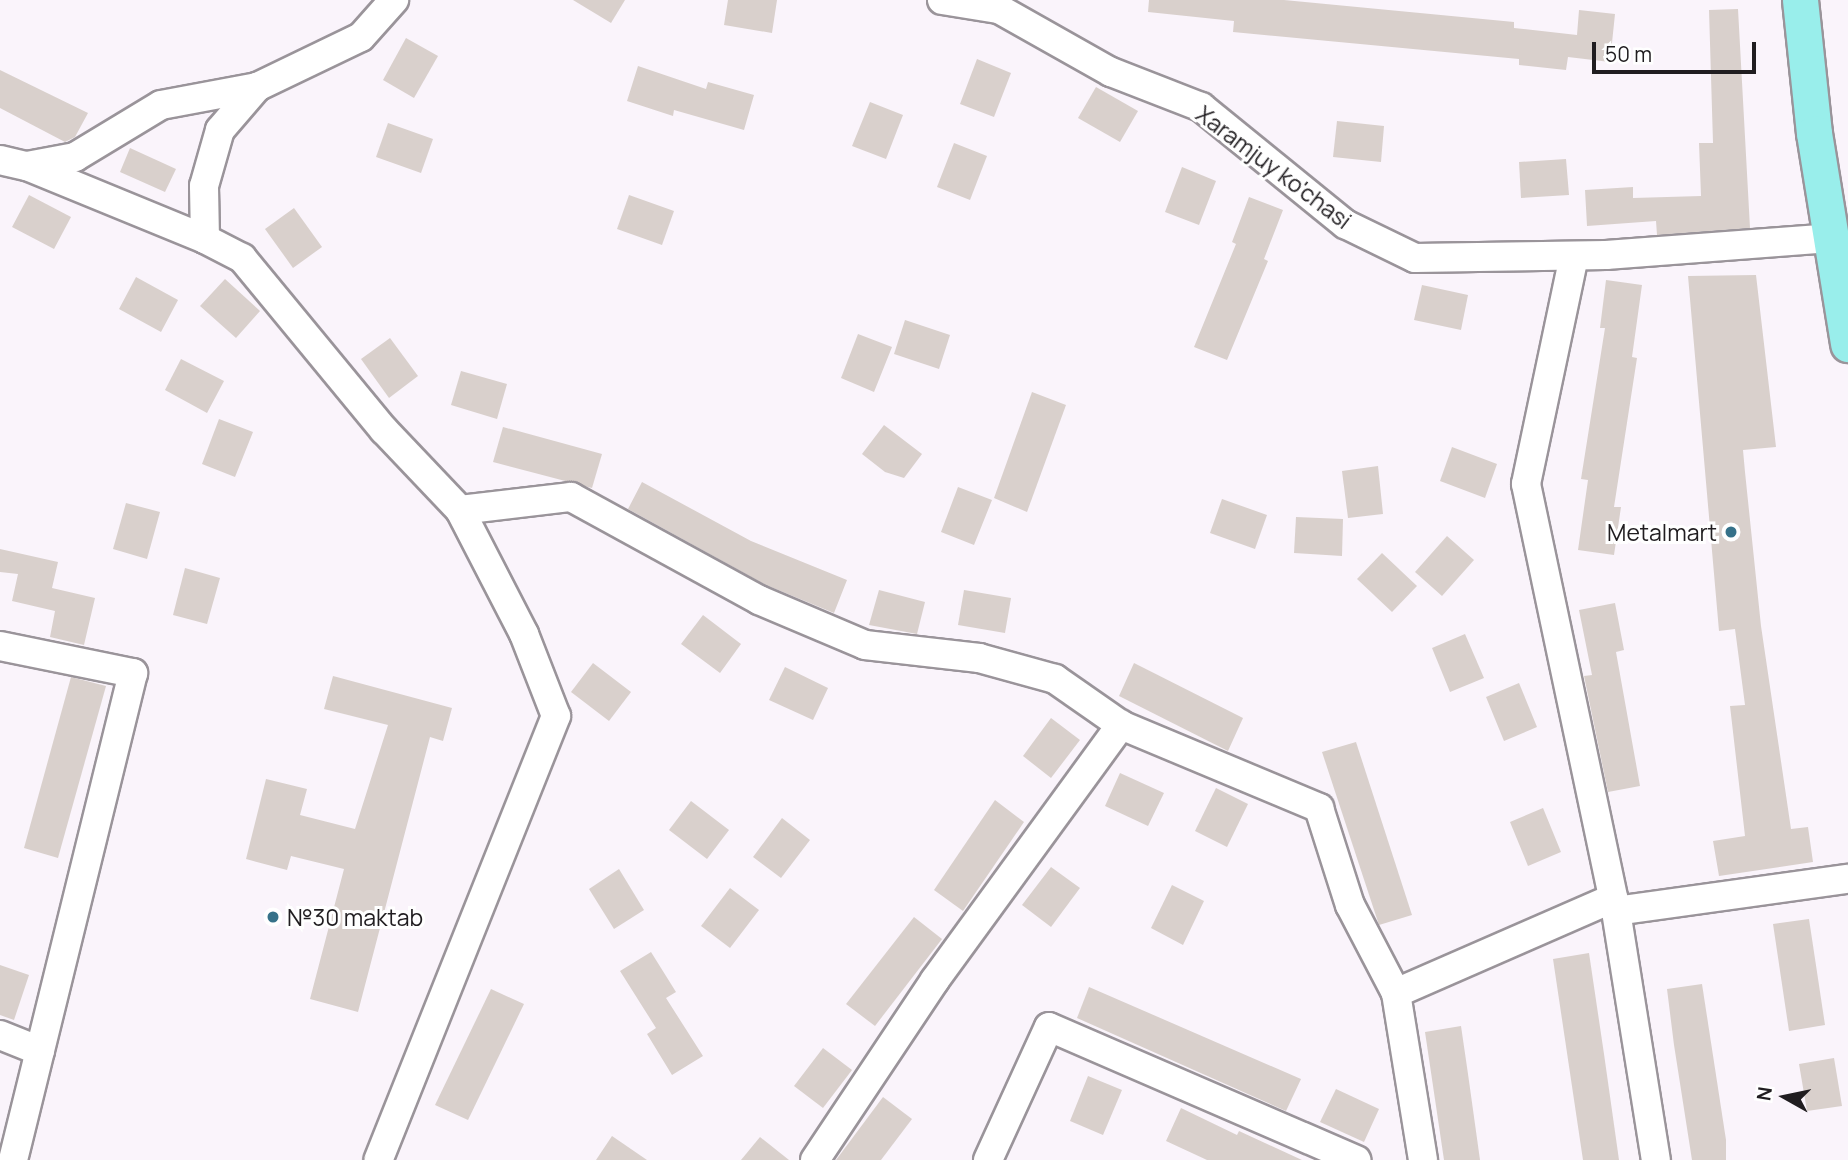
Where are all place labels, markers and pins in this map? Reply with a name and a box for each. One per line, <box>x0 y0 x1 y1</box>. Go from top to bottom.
place label: Metalmart <box>1607 518 1717 546</box>
marker: Metalmart <box>1723 524 1739 540</box>
place label: №30 maktab <box>287 903 423 931</box>
marker: №30 maktab <box>265 909 281 925</box>

